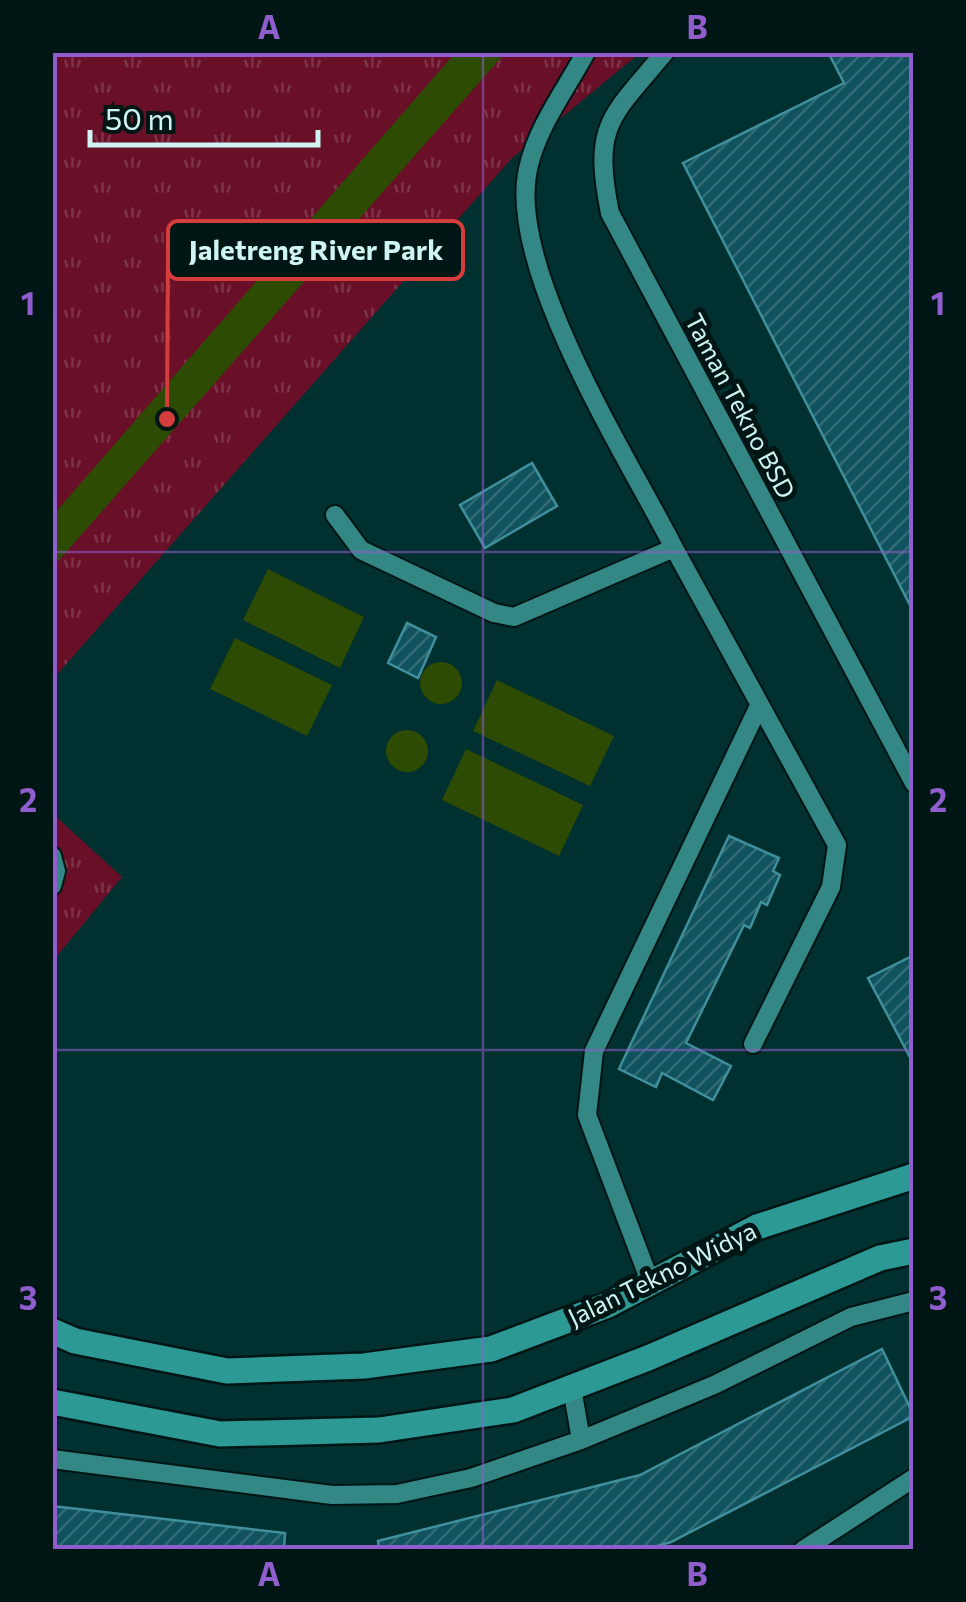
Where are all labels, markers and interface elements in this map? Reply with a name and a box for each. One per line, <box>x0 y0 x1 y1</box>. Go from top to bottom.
text: A <box>258 6 281 46</box>
text: B <box>686 6 708 46</box>
scale bar <box>90 85 318 147</box>
text: 50 m <box>105 99 174 136</box>
callout: Jaletreng River Park <box>168 221 463 279</box>
text: Jaletreng River Park <box>189 232 443 266</box>
text: 1 <box>21 282 35 322</box>
text: 1 <box>931 282 945 322</box>
street label: Taman Tekno BSD <box>680 308 802 503</box>
text: 2 <box>19 779 37 819</box>
text: 2 <box>929 779 947 819</box>
street label: Jalan Tekno Widya <box>562 1214 761 1332</box>
text: 3 <box>19 1277 37 1317</box>
text: 3 <box>929 1277 947 1317</box>
text: A <box>258 1553 281 1593</box>
text: B <box>686 1553 708 1593</box>

